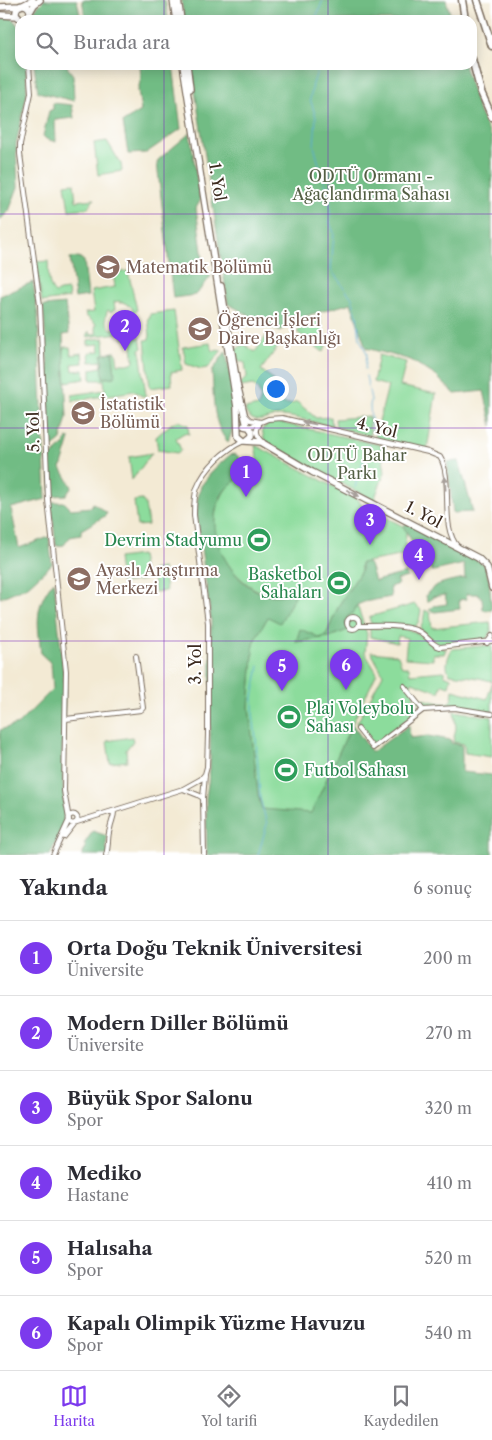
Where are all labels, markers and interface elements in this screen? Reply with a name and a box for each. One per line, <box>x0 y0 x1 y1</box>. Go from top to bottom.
search box <box>15 15 477 70</box>
icon: search <box>33 29 61 57</box>
text: Burada ara <box>73 31 170 54</box>
street label: 1. Yol <box>205 161 231 203</box>
park label: ODTÜ Ormanı - Ağaçlandırma Sahası <box>291 166 450 204</box>
school or university icon: Matematik Bölümü <box>95 254 121 280</box>
place label: Matematik Bölümü <box>126 257 272 277</box>
pin: 2 <box>109 310 141 351</box>
place label: Öğrenci İşleri Daire Başkanlığı <box>218 310 341 348</box>
school or university icon: Öğrenci İşleri Daire Başkanlığı <box>187 316 213 342</box>
your location <box>263 376 289 402</box>
place label: İstatistik Bölümü <box>100 394 165 432</box>
school or university icon: İstatistik Bölümü <box>70 400 96 426</box>
street label: 5. Yol <box>23 411 43 452</box>
street label: 4. Yol <box>355 412 400 442</box>
one-way arrow <box>301 419 317 427</box>
park label: ODTÜ Bahar Parkı <box>307 445 407 483</box>
pin: 1 <box>230 456 262 497</box>
one-way arrow <box>441 475 449 491</box>
one-way arrow <box>346 489 361 497</box>
street label: 1. Yol <box>402 496 446 532</box>
pin: 3 <box>354 504 386 545</box>
sports icon: Devrim Stadyumu <box>246 527 272 553</box>
place label: Devrim Stadyumu <box>104 530 242 550</box>
pin: 4 <box>403 539 435 580</box>
place label: Ayaslı Araştırma Merkezi <box>95 560 219 598</box>
place label: Basketbol Sahaları <box>248 564 322 602</box>
school or university icon: Ayaslı Araştırma Merkezi <box>66 566 92 592</box>
sports icon: Basketbol Sahaları <box>326 570 352 596</box>
street label: 3. Yol <box>185 643 205 684</box>
pin: 6 <box>330 649 362 690</box>
pin: 5 <box>266 650 298 691</box>
place label: Plaj Voleybolu Sahası <box>306 698 414 736</box>
sports icon: Plaj Voleybolu Sahası <box>276 704 302 730</box>
sports icon: Futbol Sahası <box>273 757 299 783</box>
place label: Futbol Sahası <box>304 760 407 780</box>
text: Yakında <box>20 875 108 900</box>
text: 6 sonuç <box>413 878 472 898</box>
text: Orta Doğu Teknik Üniversitesi <box>67 937 362 960</box>
text: 1 <box>32 948 40 968</box>
text: 200 m <box>423 948 472 968</box>
text: Üniversite <box>67 960 144 980</box>
text: Modern Diller Bölümü <box>67 1012 289 1035</box>
text: 2 <box>31 1023 41 1043</box>
text: 270 m <box>426 1023 472 1043</box>
text: Üniversite <box>67 1035 144 1055</box>
text: Büyük Spor Salonu <box>67 1087 253 1110</box>
text: 3 <box>31 1098 41 1118</box>
text: 320 m <box>425 1098 472 1118</box>
text: Spor <box>67 1110 103 1130</box>
text: Mediko <box>67 1162 142 1185</box>
text: 4 <box>31 1173 41 1193</box>
text: 410 m <box>427 1173 472 1193</box>
text: Hastane <box>67 1185 129 1205</box>
text: Halısaha <box>67 1237 153 1260</box>
text: 5 <box>32 1248 40 1268</box>
text: 520 m <box>425 1248 472 1268</box>
text: Spor <box>67 1260 103 1280</box>
text: Kapalı Olimpik Yüzme Havuzu <box>67 1312 366 1335</box>
text: 6 <box>31 1323 41 1343</box>
text: 540 m <box>425 1323 472 1343</box>
text: Spor <box>67 1335 103 1355</box>
tab: Harita <box>53 1382 95 1430</box>
tab: Yol tarifi <box>201 1382 257 1430</box>
tab: Kaydedilen <box>364 1382 439 1430</box>

